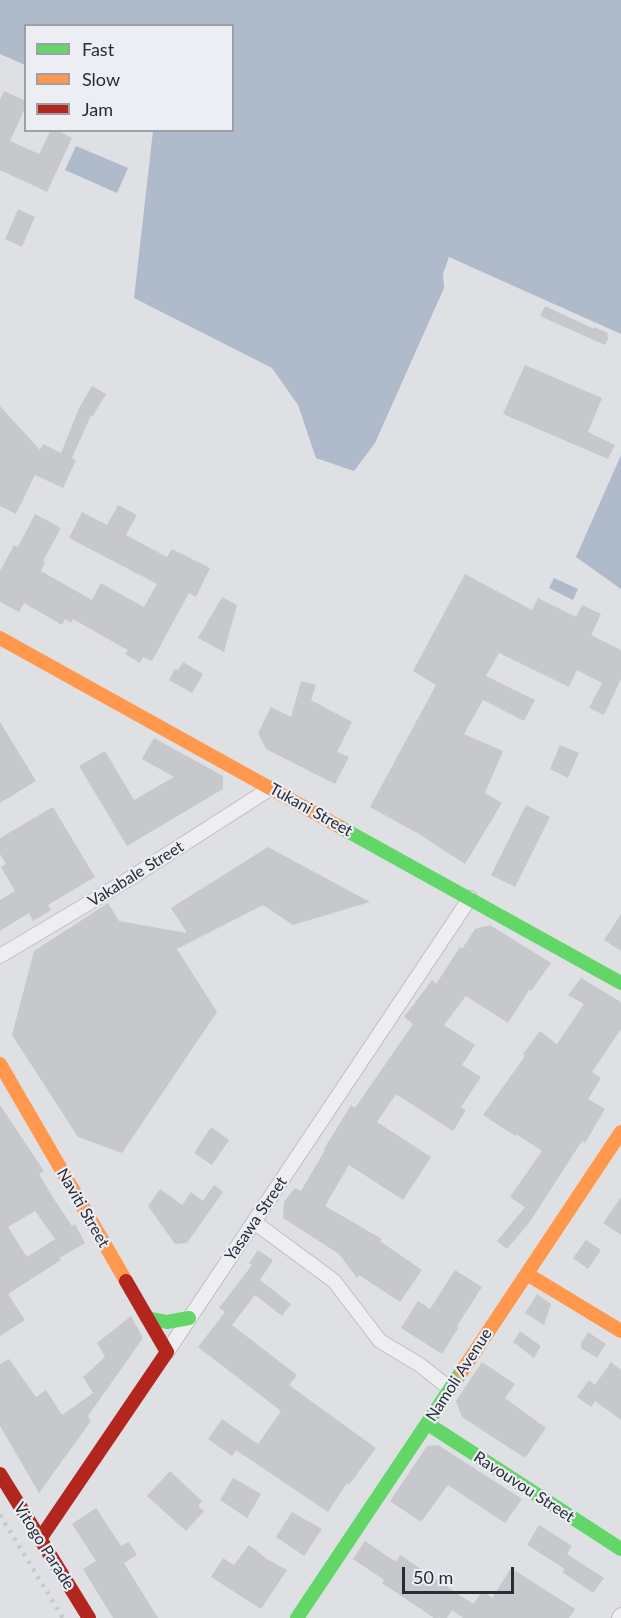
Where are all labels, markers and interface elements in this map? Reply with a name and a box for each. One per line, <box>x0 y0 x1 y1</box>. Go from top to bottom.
legend <box>24 24 234 132</box>
text: Fast <box>82 38 114 60</box>
text: Slow <box>82 68 120 90</box>
text: Jam <box>82 98 113 120</box>
street label: Tukani Street <box>266 779 356 841</box>
street label: Vakabale Street <box>85 837 187 911</box>
street label: Naviti Street <box>53 1165 113 1251</box>
street label: Yasawa Street <box>221 1173 291 1265</box>
street label: Namoli Avenue <box>422 1325 496 1425</box>
street label: Ravouvou Street <box>470 1447 578 1527</box>
street label: Vitogo Parade <box>10 1499 78 1593</box>
scale bar <box>405 1555 518 1593</box>
text: 50 m <box>413 1566 453 1588</box>

